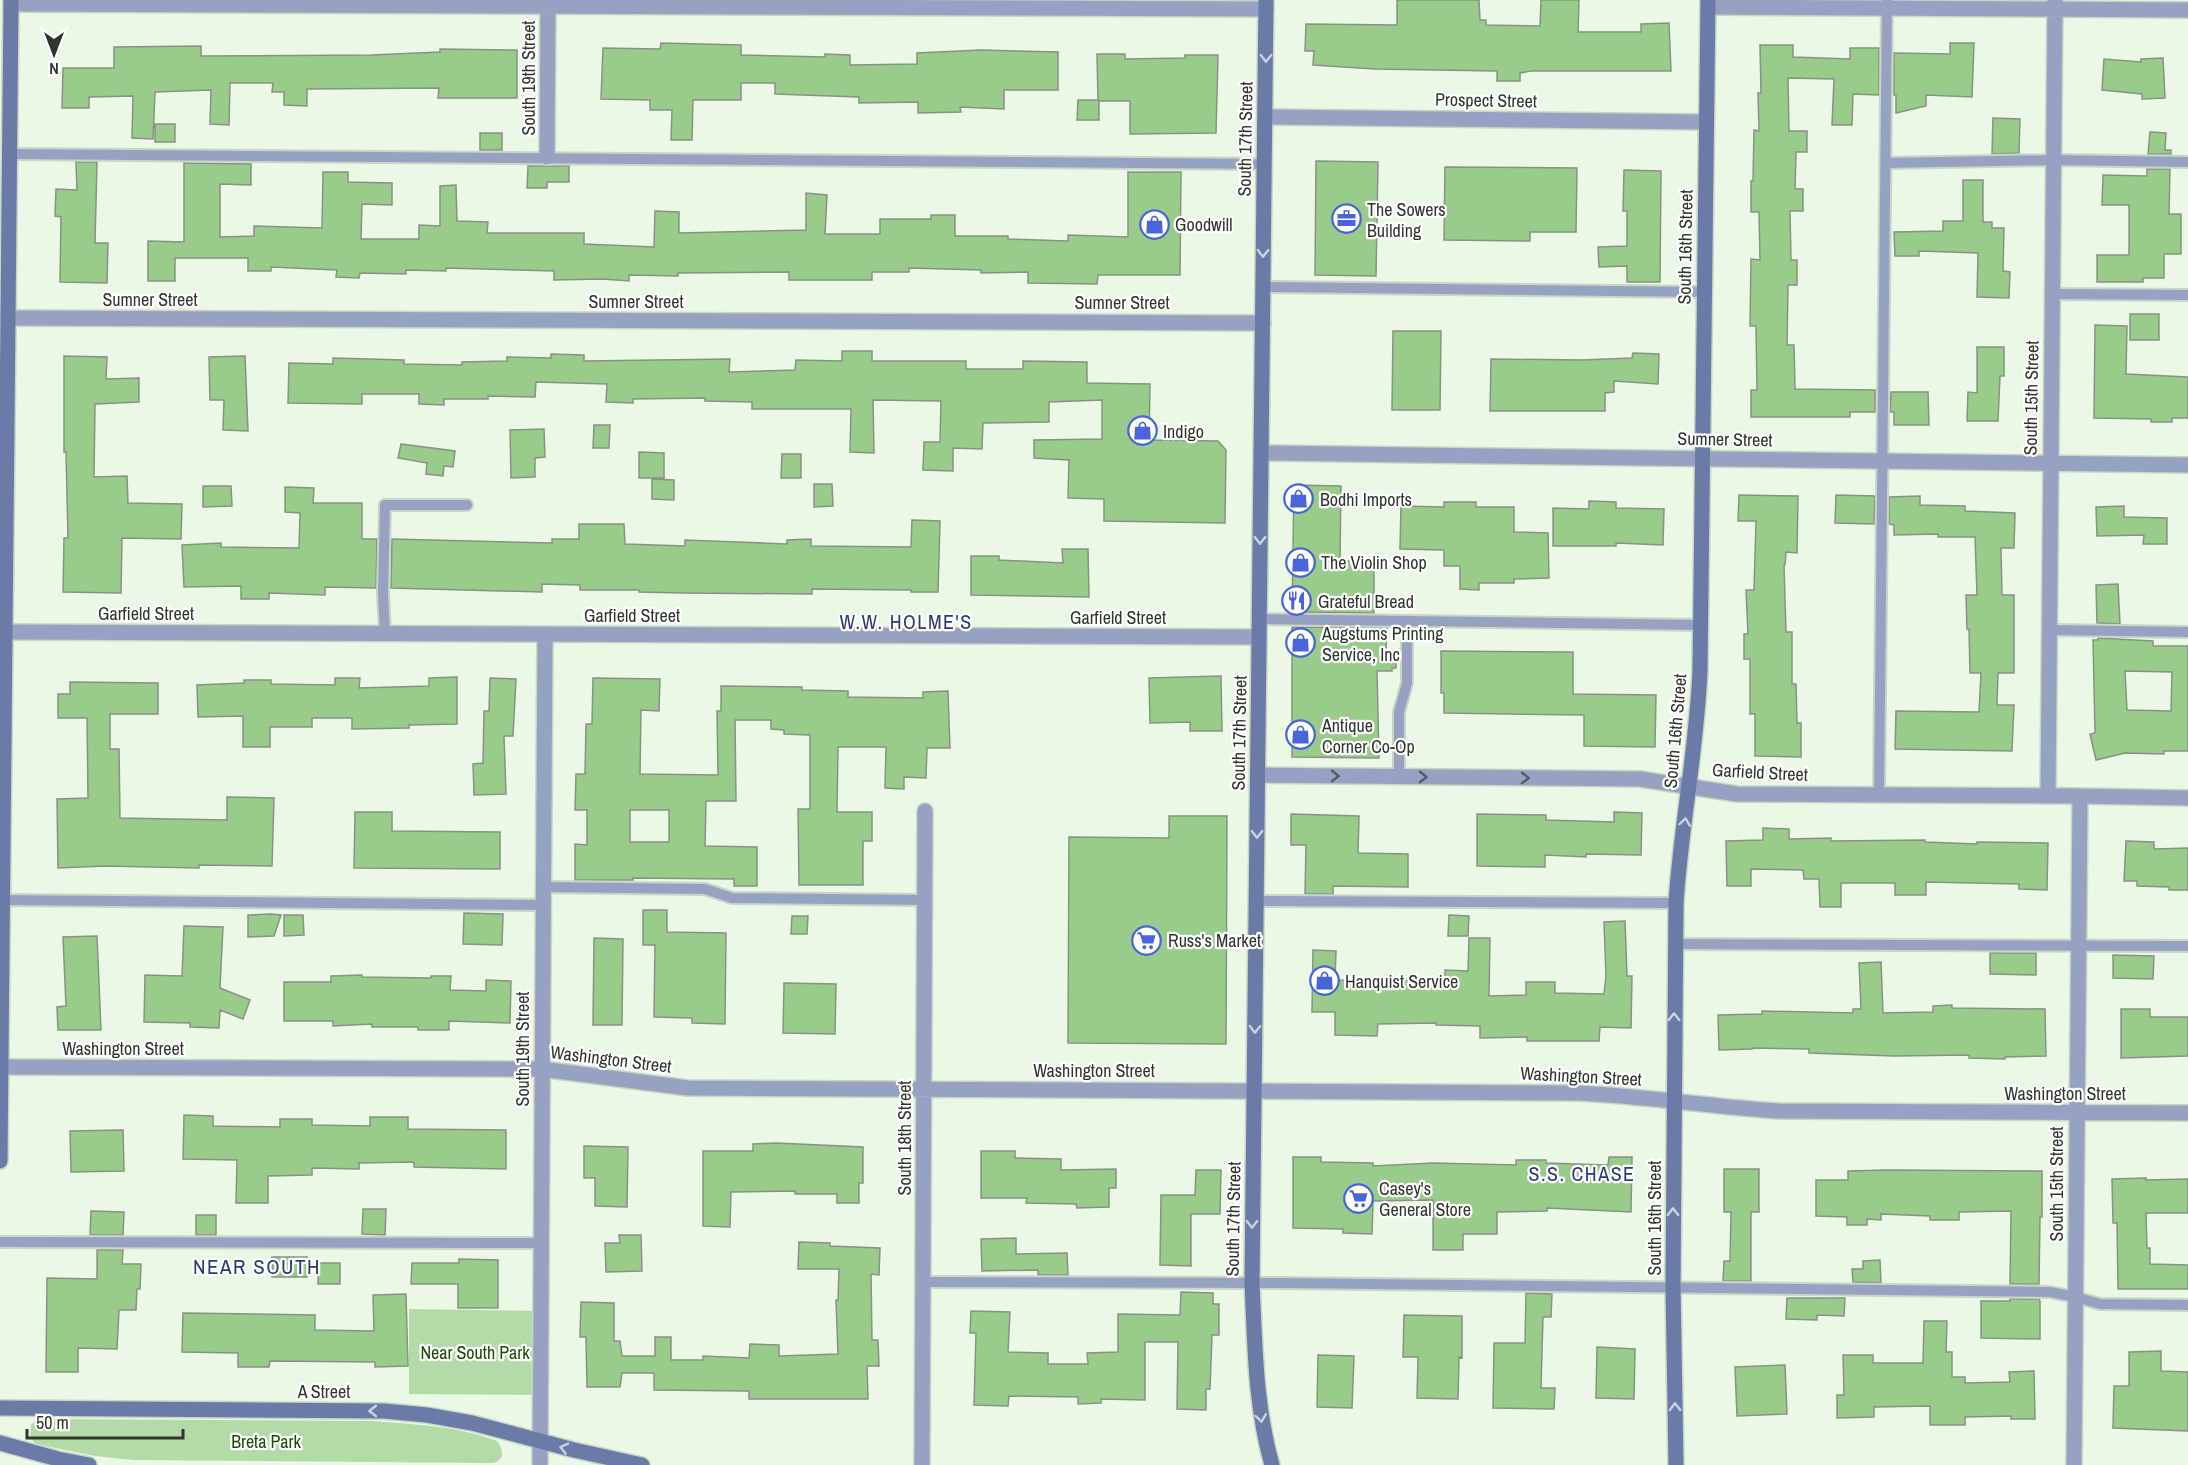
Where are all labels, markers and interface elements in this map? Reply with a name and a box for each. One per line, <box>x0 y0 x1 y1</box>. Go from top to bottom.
street label: South 19th Street <box>516 21 541 135</box>
north arrow <box>24 24 84 84</box>
one-way arrow <box>1259 54 1272 63</box>
text: N <box>49 58 59 80</box>
street label: South 17th Street <box>1231 81 1259 197</box>
street label: Prospect Street <box>1435 87 1537 113</box>
street label: South 16th Street <box>1671 189 1699 305</box>
place label: The Sowers Building <box>1367 197 1446 243</box>
office icon: The Sowers Building <box>1330 203 1362 235</box>
shop icon: Goodwill <box>1138 208 1170 240</box>
place label: Goodwill <box>1175 212 1232 237</box>
one-way arrow <box>1257 249 1270 258</box>
street label: Sumner Street <box>102 287 198 312</box>
street label: Sumner Street <box>588 289 684 314</box>
street label: Sumner Street <box>1074 290 1170 315</box>
street label: South 15th Street <box>2017 340 2045 456</box>
shop icon: Indigo <box>1126 415 1158 447</box>
place label: Indigo <box>1163 419 1204 444</box>
street label: Sumner Street <box>1677 426 1773 452</box>
shop icon: Bodhi Imports <box>1283 483 1315 515</box>
place label: Bodhi Imports <box>1320 487 1412 512</box>
one-way arrow <box>1254 536 1267 545</box>
shop icon: The Violin Shop <box>1284 546 1316 578</box>
place label: The Violin Shop <box>1321 550 1427 575</box>
restaurant icon: Grateful Bread <box>1281 585 1313 617</box>
place label: Grateful Bread <box>1318 589 1414 614</box>
street label: Garfield Street <box>98 601 194 626</box>
street label: Garfield Street <box>584 603 680 628</box>
street label: Garfield Street <box>1070 605 1166 630</box>
district label: W.W. HOLME'S <box>839 608 973 635</box>
place label: Augstums Printing Service, Inc <box>1321 621 1444 667</box>
shop icon: Augstums Printing Service, Inc <box>1285 627 1317 659</box>
street label: South 16th Street <box>1658 673 1692 789</box>
street label: South 17th Street <box>1225 675 1253 791</box>
place label: Antique Corner Co-Op <box>1321 713 1415 759</box>
shop icon: Antique Corner Co-Op <box>1285 719 1317 751</box>
street label: Garfield Street <box>1711 757 1809 787</box>
one-way arrow <box>1330 770 1339 782</box>
one-way arrow <box>1419 771 1428 783</box>
one-way arrow <box>1521 772 1530 784</box>
one-way arrow <box>1678 818 1690 827</box>
one-way arrow <box>1251 829 1264 838</box>
supermarket icon: Russ's Market <box>1131 924 1163 956</box>
place label: Russ's Market <box>1168 928 1261 953</box>
shop icon: Hanquist Service <box>1308 965 1340 997</box>
place label: Hanquist Service <box>1345 969 1458 994</box>
street label: South 19th Street <box>510 992 535 1106</box>
one-way arrow <box>1668 1012 1681 1021</box>
one-way arrow <box>1249 1024 1261 1033</box>
street label: Washington Street <box>62 1036 184 1061</box>
street label: Washington Street <box>549 1039 673 1079</box>
street label: Washington Street <box>1033 1058 1155 1083</box>
street label: Washington Street <box>1520 1060 1642 1092</box>
street label: South 18th Street <box>892 1081 917 1195</box>
street label: Washington Street <box>2004 1081 2126 1106</box>
street label: South 15th Street <box>2044 1127 2069 1241</box>
district label: S.S. CHASE <box>1528 1160 1636 1187</box>
street label: South 17th Street <box>1219 1161 1247 1277</box>
street label: South 16th Street <box>1642 1161 1667 1275</box>
place label: Casey's General Store <box>1379 1176 1471 1222</box>
supermarket icon: Casey's General Store <box>1342 1182 1374 1214</box>
one-way arrow <box>1667 1207 1679 1216</box>
one-way arrow <box>1246 1219 1259 1228</box>
district label: NEAR SOUTH <box>193 1252 321 1281</box>
park label: Near South Park <box>420 1340 530 1365</box>
street label: A Street <box>297 1379 350 1404</box>
scale bar <box>27 1402 183 1440</box>
one-way arrow <box>1669 1402 1681 1411</box>
one-way arrow <box>369 1405 378 1417</box>
text: 50 m <box>36 1410 69 1435</box>
one-way arrow <box>1254 1414 1266 1423</box>
park label: Breta Park <box>231 1429 301 1454</box>
one-way arrow <box>559 1442 569 1455</box>

